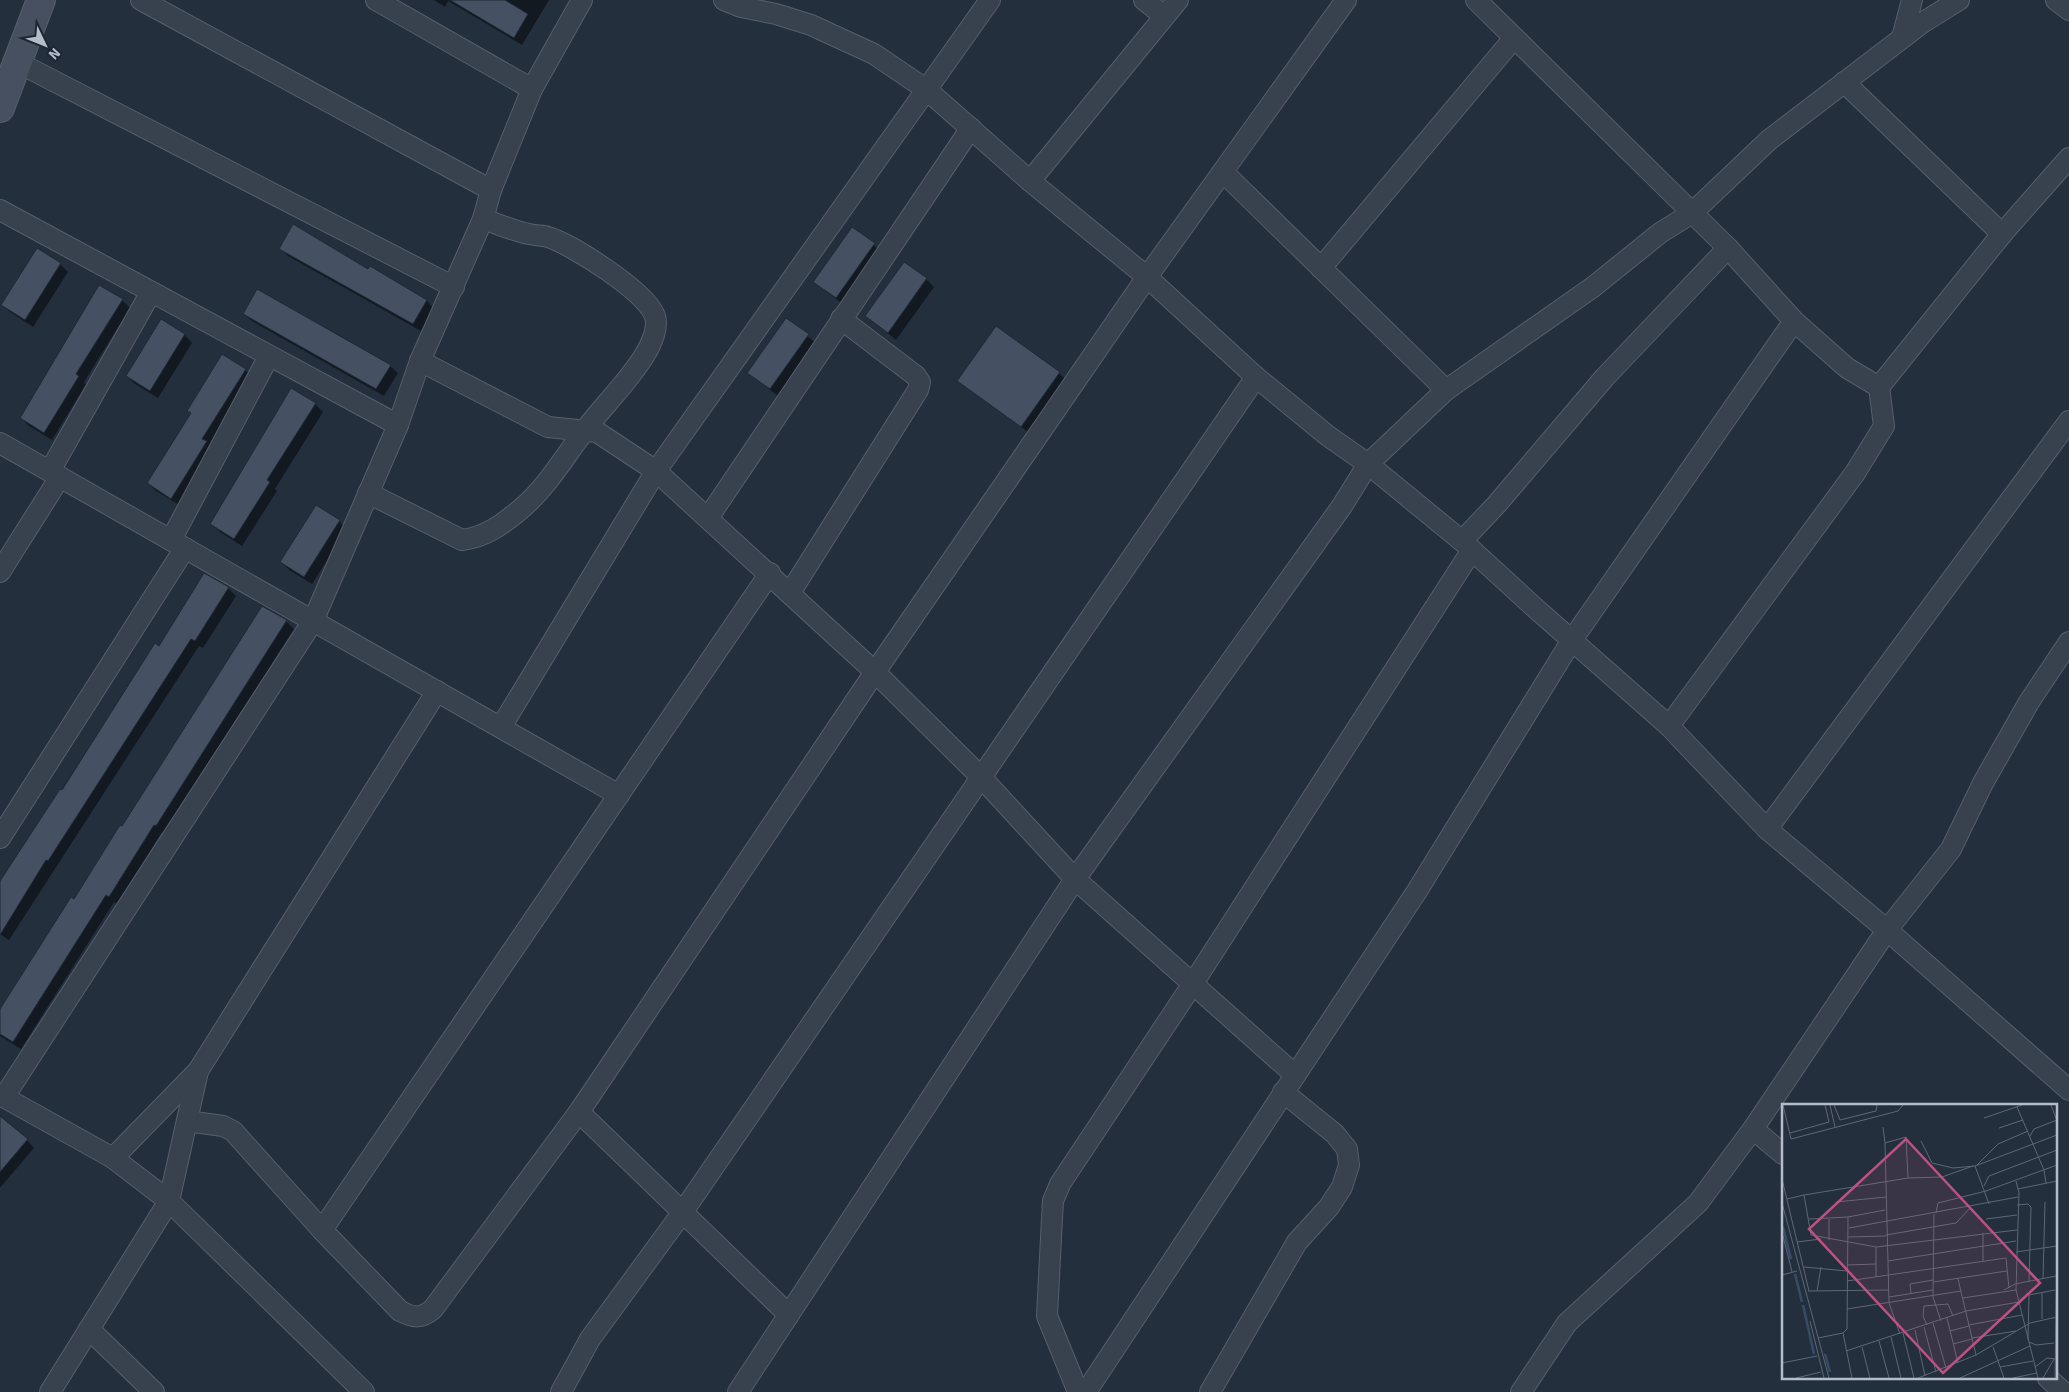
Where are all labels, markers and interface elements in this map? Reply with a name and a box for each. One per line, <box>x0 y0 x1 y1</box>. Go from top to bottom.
north arrow <box>20 20 70 70</box>
text: N <box>45 44 64 63</box>
inset map <box>1782 1104 2056 1380</box>

